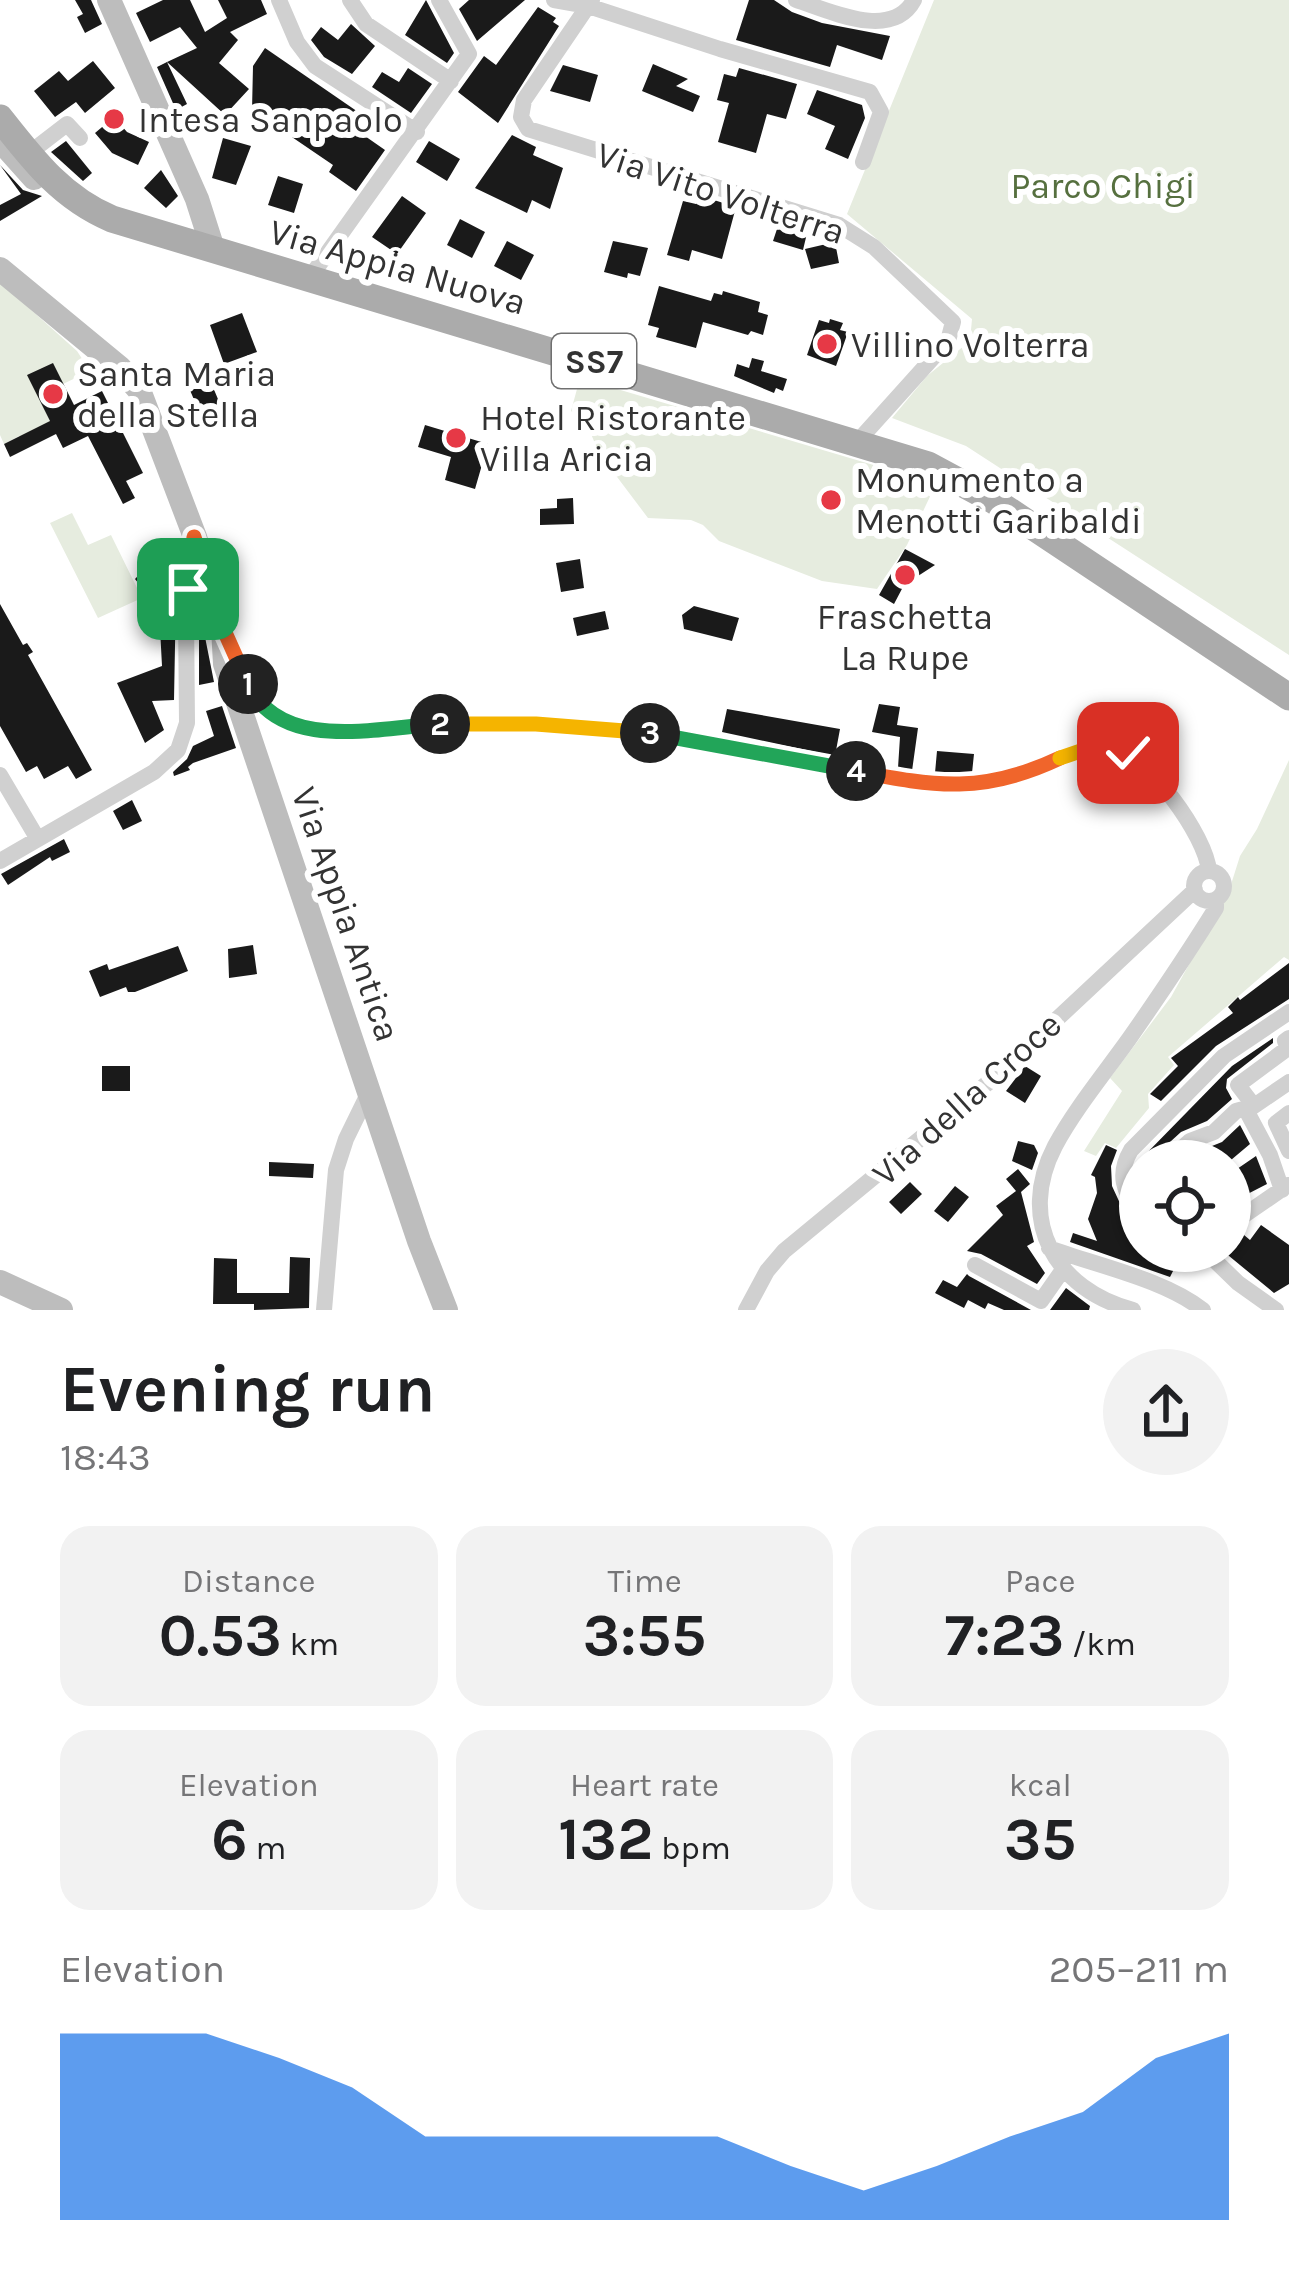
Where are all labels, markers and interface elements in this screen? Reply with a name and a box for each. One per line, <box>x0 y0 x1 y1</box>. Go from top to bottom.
place label: Intesa Sanpaolo <box>138 99 403 141</box>
marker: Intesa Sanpaolo <box>101 106 127 132</box>
street label: Via Vito Volterra <box>591 133 850 253</box>
park label: Parco Chigi <box>1010 165 1196 207</box>
street label: Via Appia Nuova <box>264 210 531 324</box>
place label: Villino Volterra <box>851 324 1090 366</box>
marker: Villino Volterra <box>814 331 840 357</box>
road number: SS7 <box>552 334 636 388</box>
place label: Santa Maria della Stella <box>77 353 276 436</box>
marker: Santa Maria della Stella <box>40 381 66 407</box>
place label: Hotel Ristorante Villa Aricia <box>480 397 746 480</box>
marker: Hotel Ristorante Villa Aricia <box>443 425 469 451</box>
place label: Monumento a Menotti Garibaldi <box>855 459 1142 542</box>
marker: Monumento a Menotti Garibaldi <box>818 487 844 513</box>
pin <box>137 538 239 640</box>
icon: arrive <box>155 556 221 622</box>
marker: Fraschetta La Rupe <box>892 562 918 588</box>
place label: Fraschetta La Rupe <box>817 596 993 679</box>
pin: 1 <box>218 654 278 714</box>
text: 1 <box>242 665 254 703</box>
pin: 2 <box>410 694 470 754</box>
pin <box>1077 702 1179 804</box>
pin: 3 <box>620 703 680 763</box>
text: 2 <box>430 705 450 743</box>
text: 3 <box>640 714 660 752</box>
icon: check <box>1095 720 1161 786</box>
pin: 4 <box>826 741 886 801</box>
text: 4 <box>846 752 866 790</box>
street label: Via Appia Antica <box>283 782 409 1047</box>
street label: Via della Croce <box>864 1003 1070 1194</box>
map controls <box>1119 1140 1251 1272</box>
button: locate <box>1119 1140 1251 1272</box>
button: share <box>1103 1349 1229 1475</box>
text: Evening run <box>60 1350 435 1428</box>
text: 18:43 <box>60 1434 151 1480</box>
text: Distance <box>182 1562 316 1600</box>
text: Time <box>607 1562 682 1600</box>
text: Pace <box>1005 1562 1075 1600</box>
text: 0.53 <box>159 1600 282 1670</box>
text: 3:55 <box>583 1600 706 1670</box>
text: 7:23 <box>945 1600 1064 1670</box>
text: km <box>282 1625 339 1663</box>
text: /km <box>1064 1625 1136 1663</box>
text: Elevation <box>179 1766 319 1804</box>
text: Heart rate <box>570 1766 719 1804</box>
text: kcal <box>1009 1766 1072 1804</box>
text: 6 <box>211 1804 248 1874</box>
text: 132 <box>558 1804 653 1874</box>
text: 35 <box>1004 1804 1076 1874</box>
text: m <box>248 1829 286 1867</box>
text: bpm <box>653 1829 731 1867</box>
text: Elevation <box>60 1946 225 1992</box>
text: 205–211 m <box>1049 1946 1229 1992</box>

